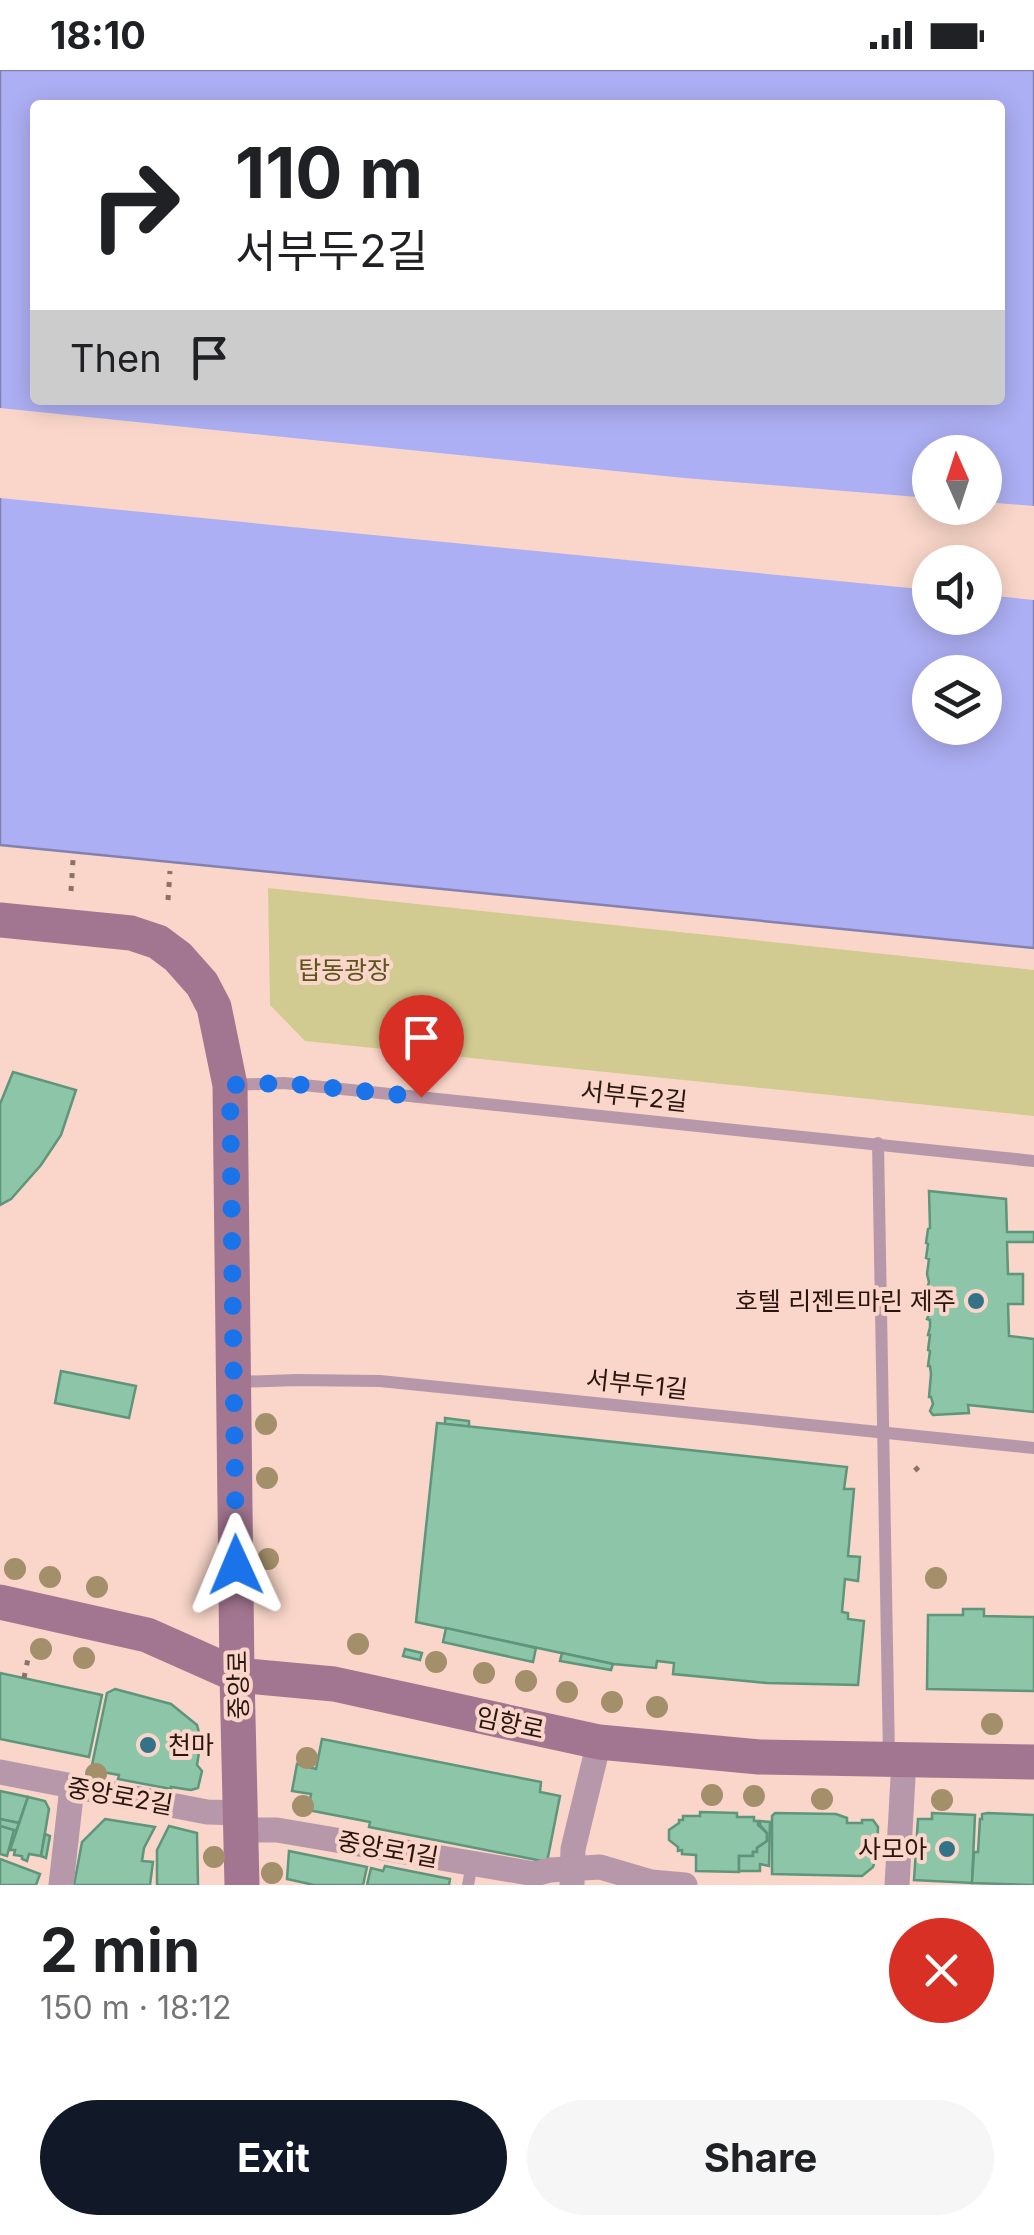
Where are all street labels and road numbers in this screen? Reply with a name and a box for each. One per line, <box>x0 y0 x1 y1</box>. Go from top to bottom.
street label: 서부두2길 <box>579 1075 689 1117</box>
street label: 서부두1길 <box>585 1364 689 1404</box>
street label: 중앙로 <box>222 1650 254 1720</box>
street label: 임항로 <box>473 1701 547 1745</box>
street label: 중앙로2길 <box>65 1772 175 1820</box>
street label: 중앙로1길 <box>335 1825 441 1873</box>

